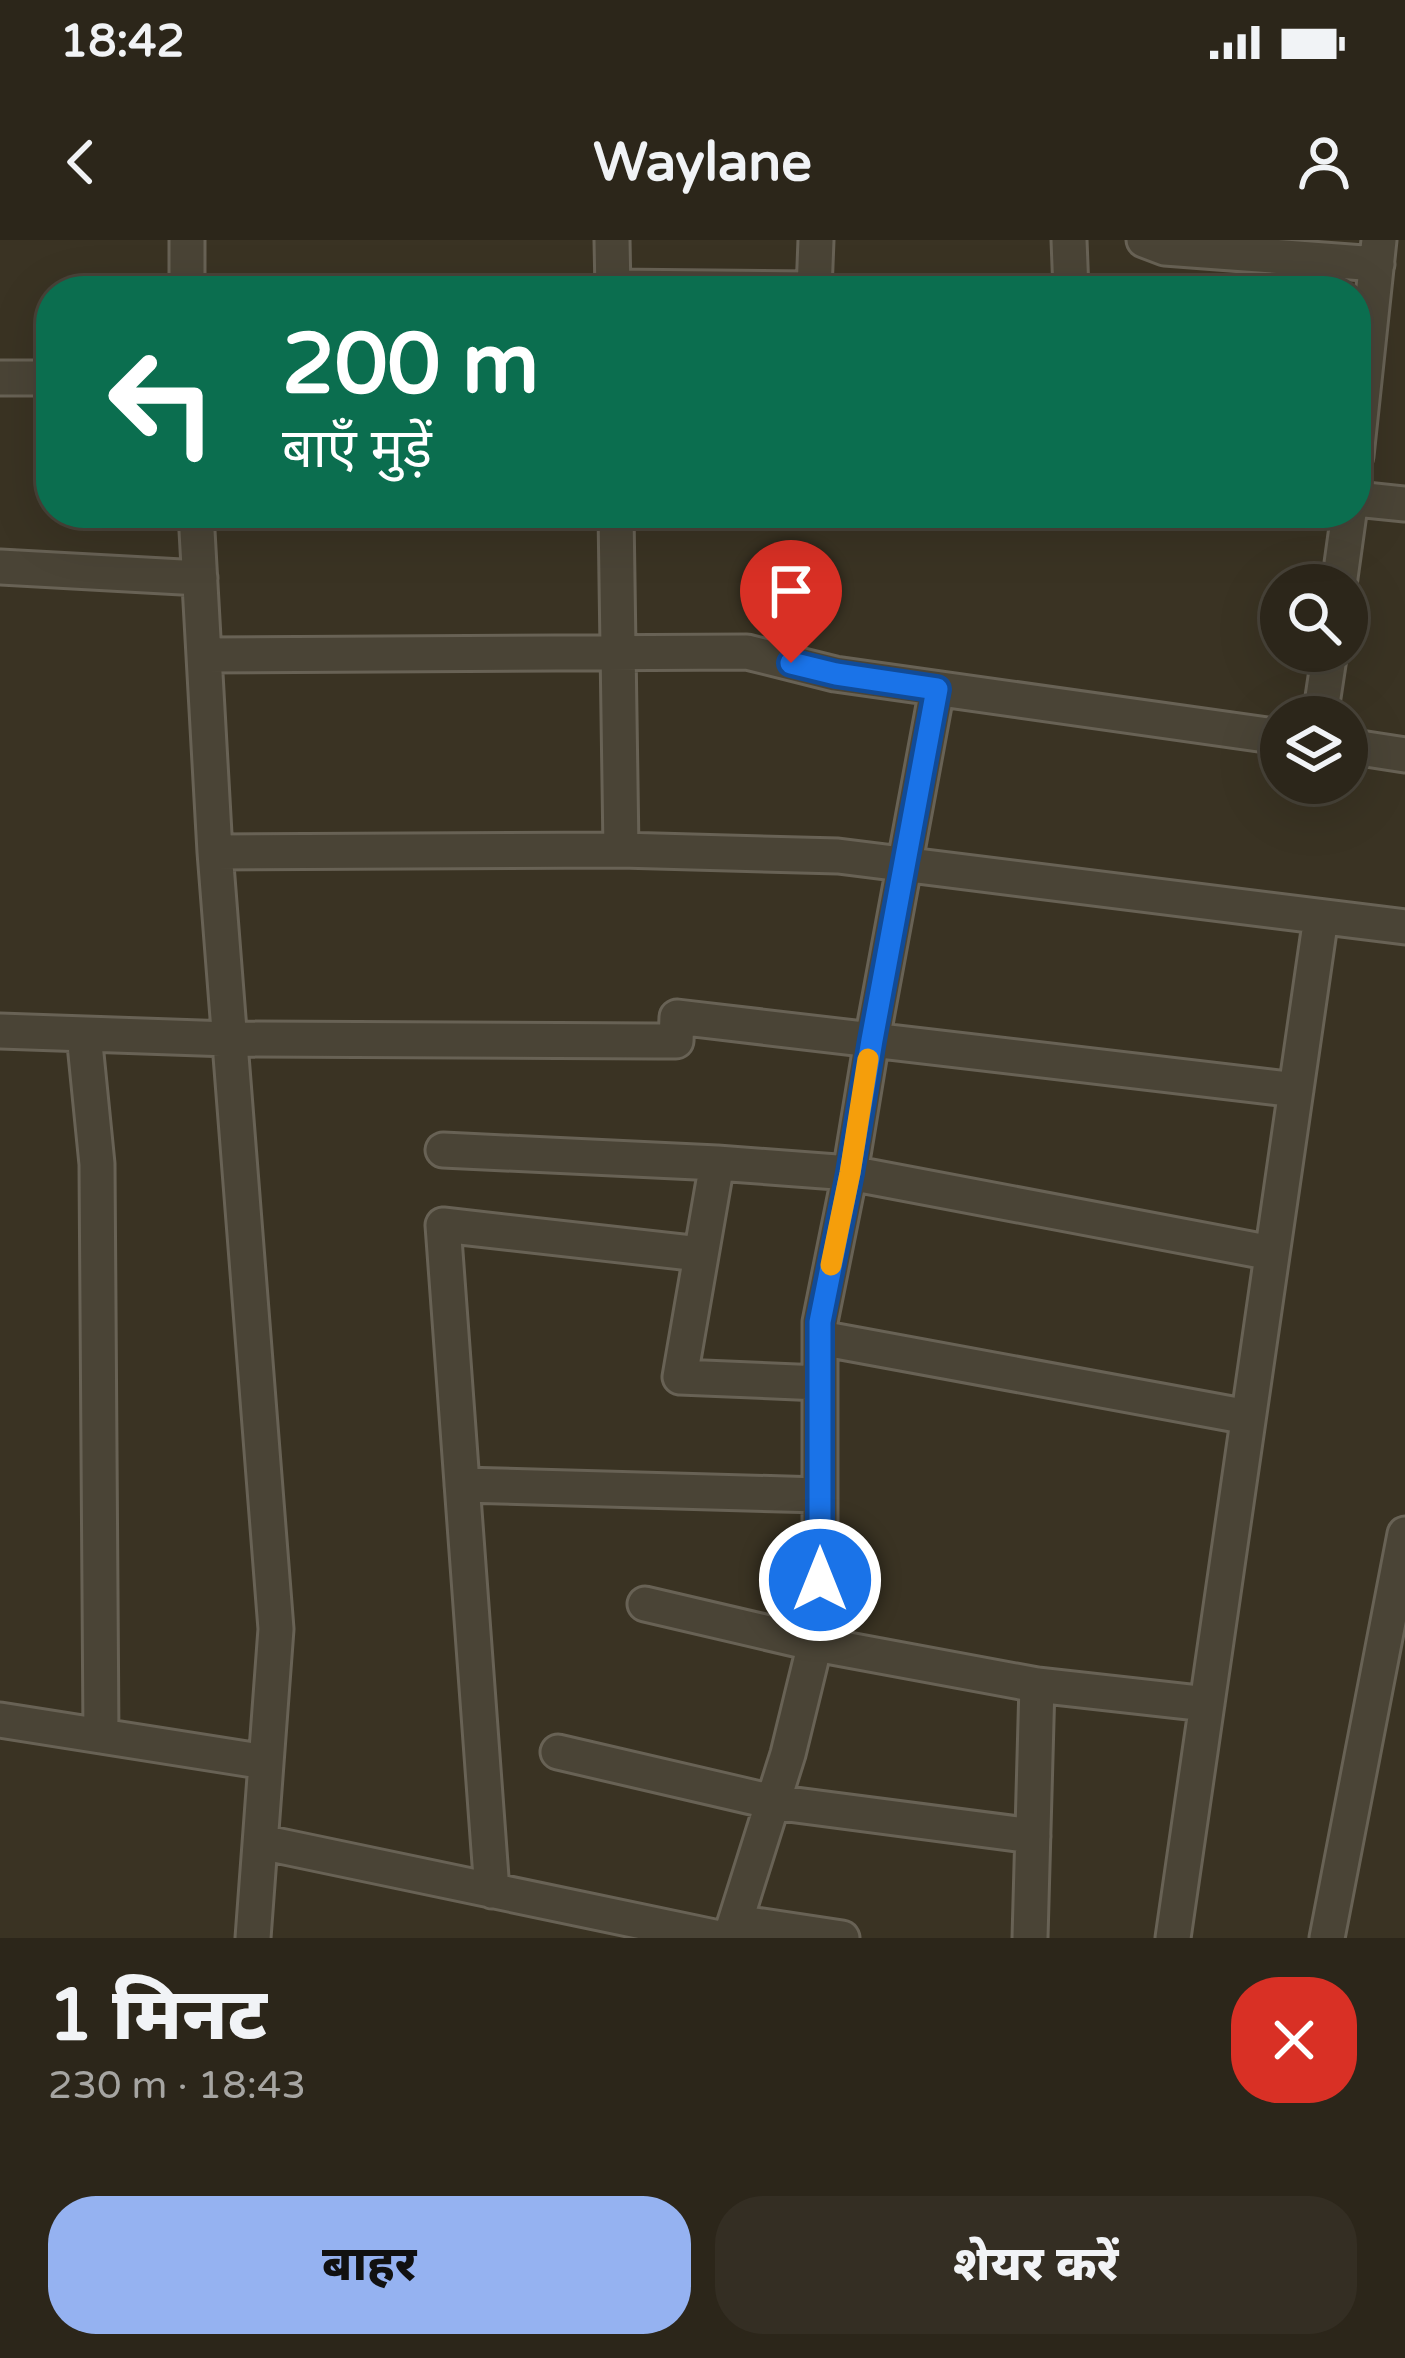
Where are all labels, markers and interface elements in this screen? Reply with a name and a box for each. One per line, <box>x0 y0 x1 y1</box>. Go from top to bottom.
text: 18:42 <box>60 15 185 69</box>
icon: back <box>48 129 114 195</box>
icon: person <box>1291 129 1357 195</box>
text: Waylane <box>593 130 812 195</box>
text: 200 m <box>282 315 539 416</box>
icon: left <box>84 324 240 480</box>
text: बाएँ मुड़ें <box>282 417 432 482</box>
pin <box>740 540 842 663</box>
icon: arrive <box>758 558 824 624</box>
map controls <box>1260 564 1368 804</box>
button: search <box>1260 564 1368 672</box>
button: layers <box>1260 696 1368 804</box>
position arrow <box>757 1517 883 1643</box>
text: 1 मिनट <box>48 1973 267 2060</box>
button: close <box>1231 1977 1357 2103</box>
text: 230 m · 18:43 <box>48 2062 306 2109</box>
button: बाहर <box>48 2196 691 2334</box>
button: शेयर करें <box>715 2196 1357 2334</box>

